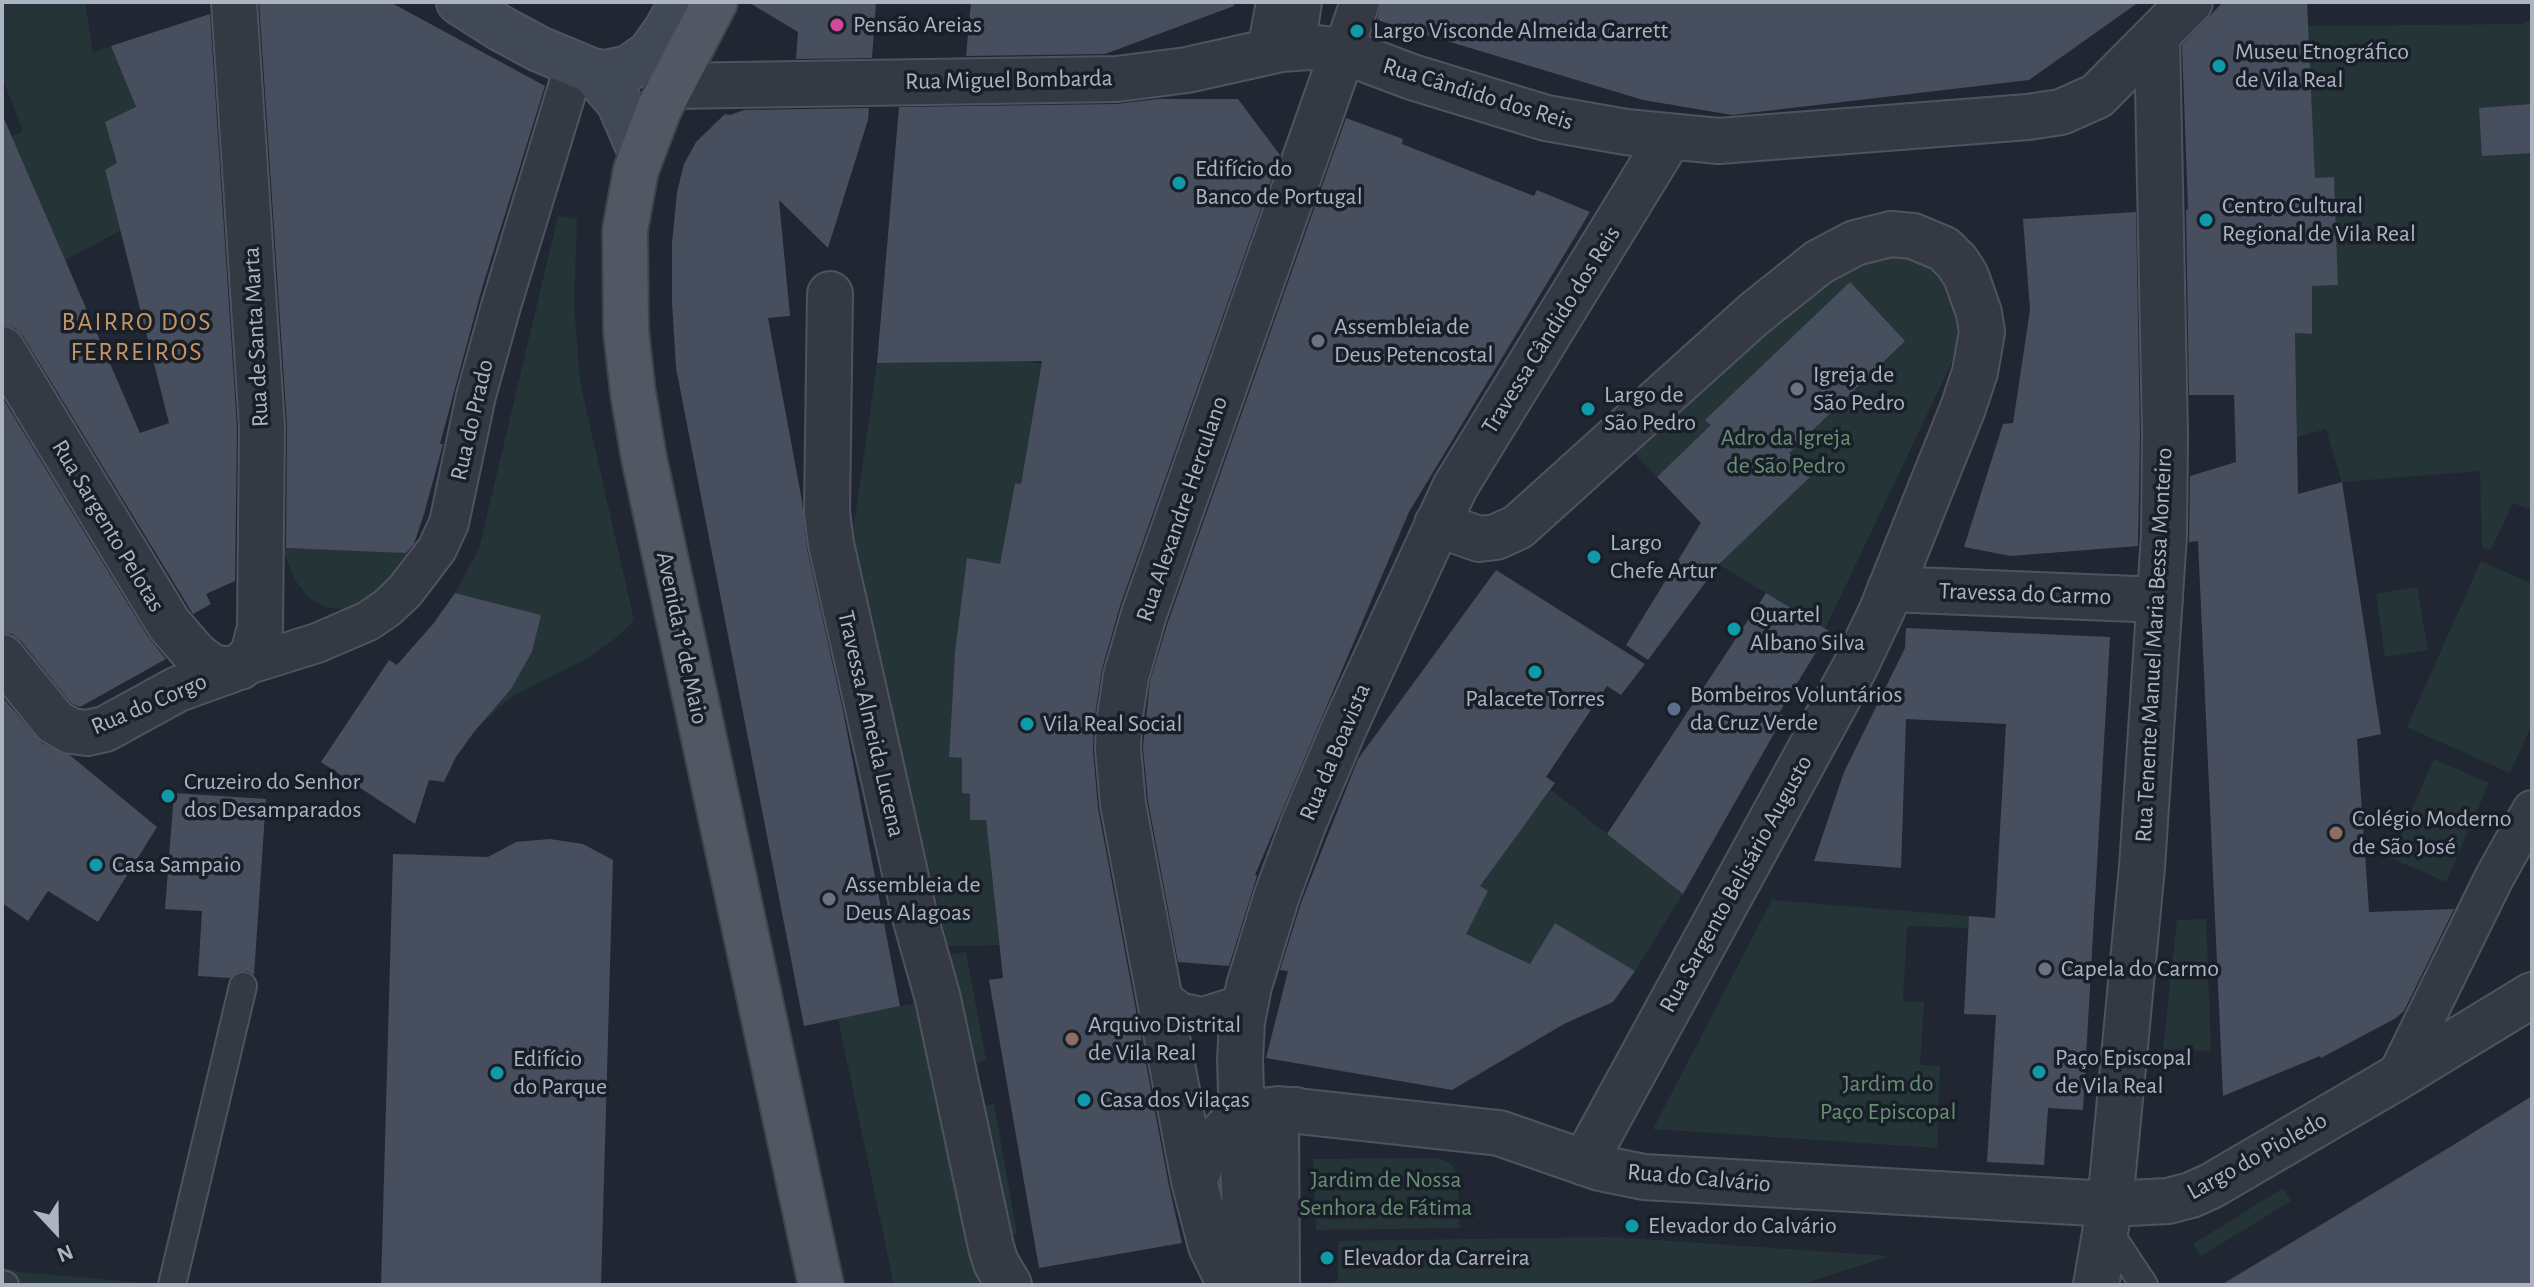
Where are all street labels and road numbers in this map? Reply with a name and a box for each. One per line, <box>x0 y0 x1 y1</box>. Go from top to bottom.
street label: Rua Cândido dos Reis <box>1379 51 1577 137</box>
street label: Rua Miguel Bombarda <box>905 64 1113 96</box>
street label: Travessa Cândido dos Reis <box>1475 221 1627 439</box>
street label: Rua de Santa Marta <box>237 246 275 428</box>
street label: Rua do Prado <box>444 357 500 483</box>
street label: Rua Alexandre Herculano <box>1130 392 1234 626</box>
street label: Rua Sargento Pelotas <box>45 435 171 617</box>
street label: Rua Tenente Manuel Maria Bessa Monteiro <box>2129 447 2179 843</box>
street label: Avenida 1º de Maio <box>650 549 714 727</box>
street label: Travessa do Carmo <box>1938 577 2112 611</box>
street label: Travessa Almeida Lucena <box>831 608 911 840</box>
street label: Rua do Corgo <box>87 667 211 741</box>
street label: Rua da Boavista <box>1293 679 1377 825</box>
street label: Rua Sargento Belisário Augusto <box>1653 750 1819 1018</box>
street label: Largo do Pioledo <box>2182 1106 2332 1206</box>
street label: Rua do Calvário <box>1626 1157 1772 1199</box>

